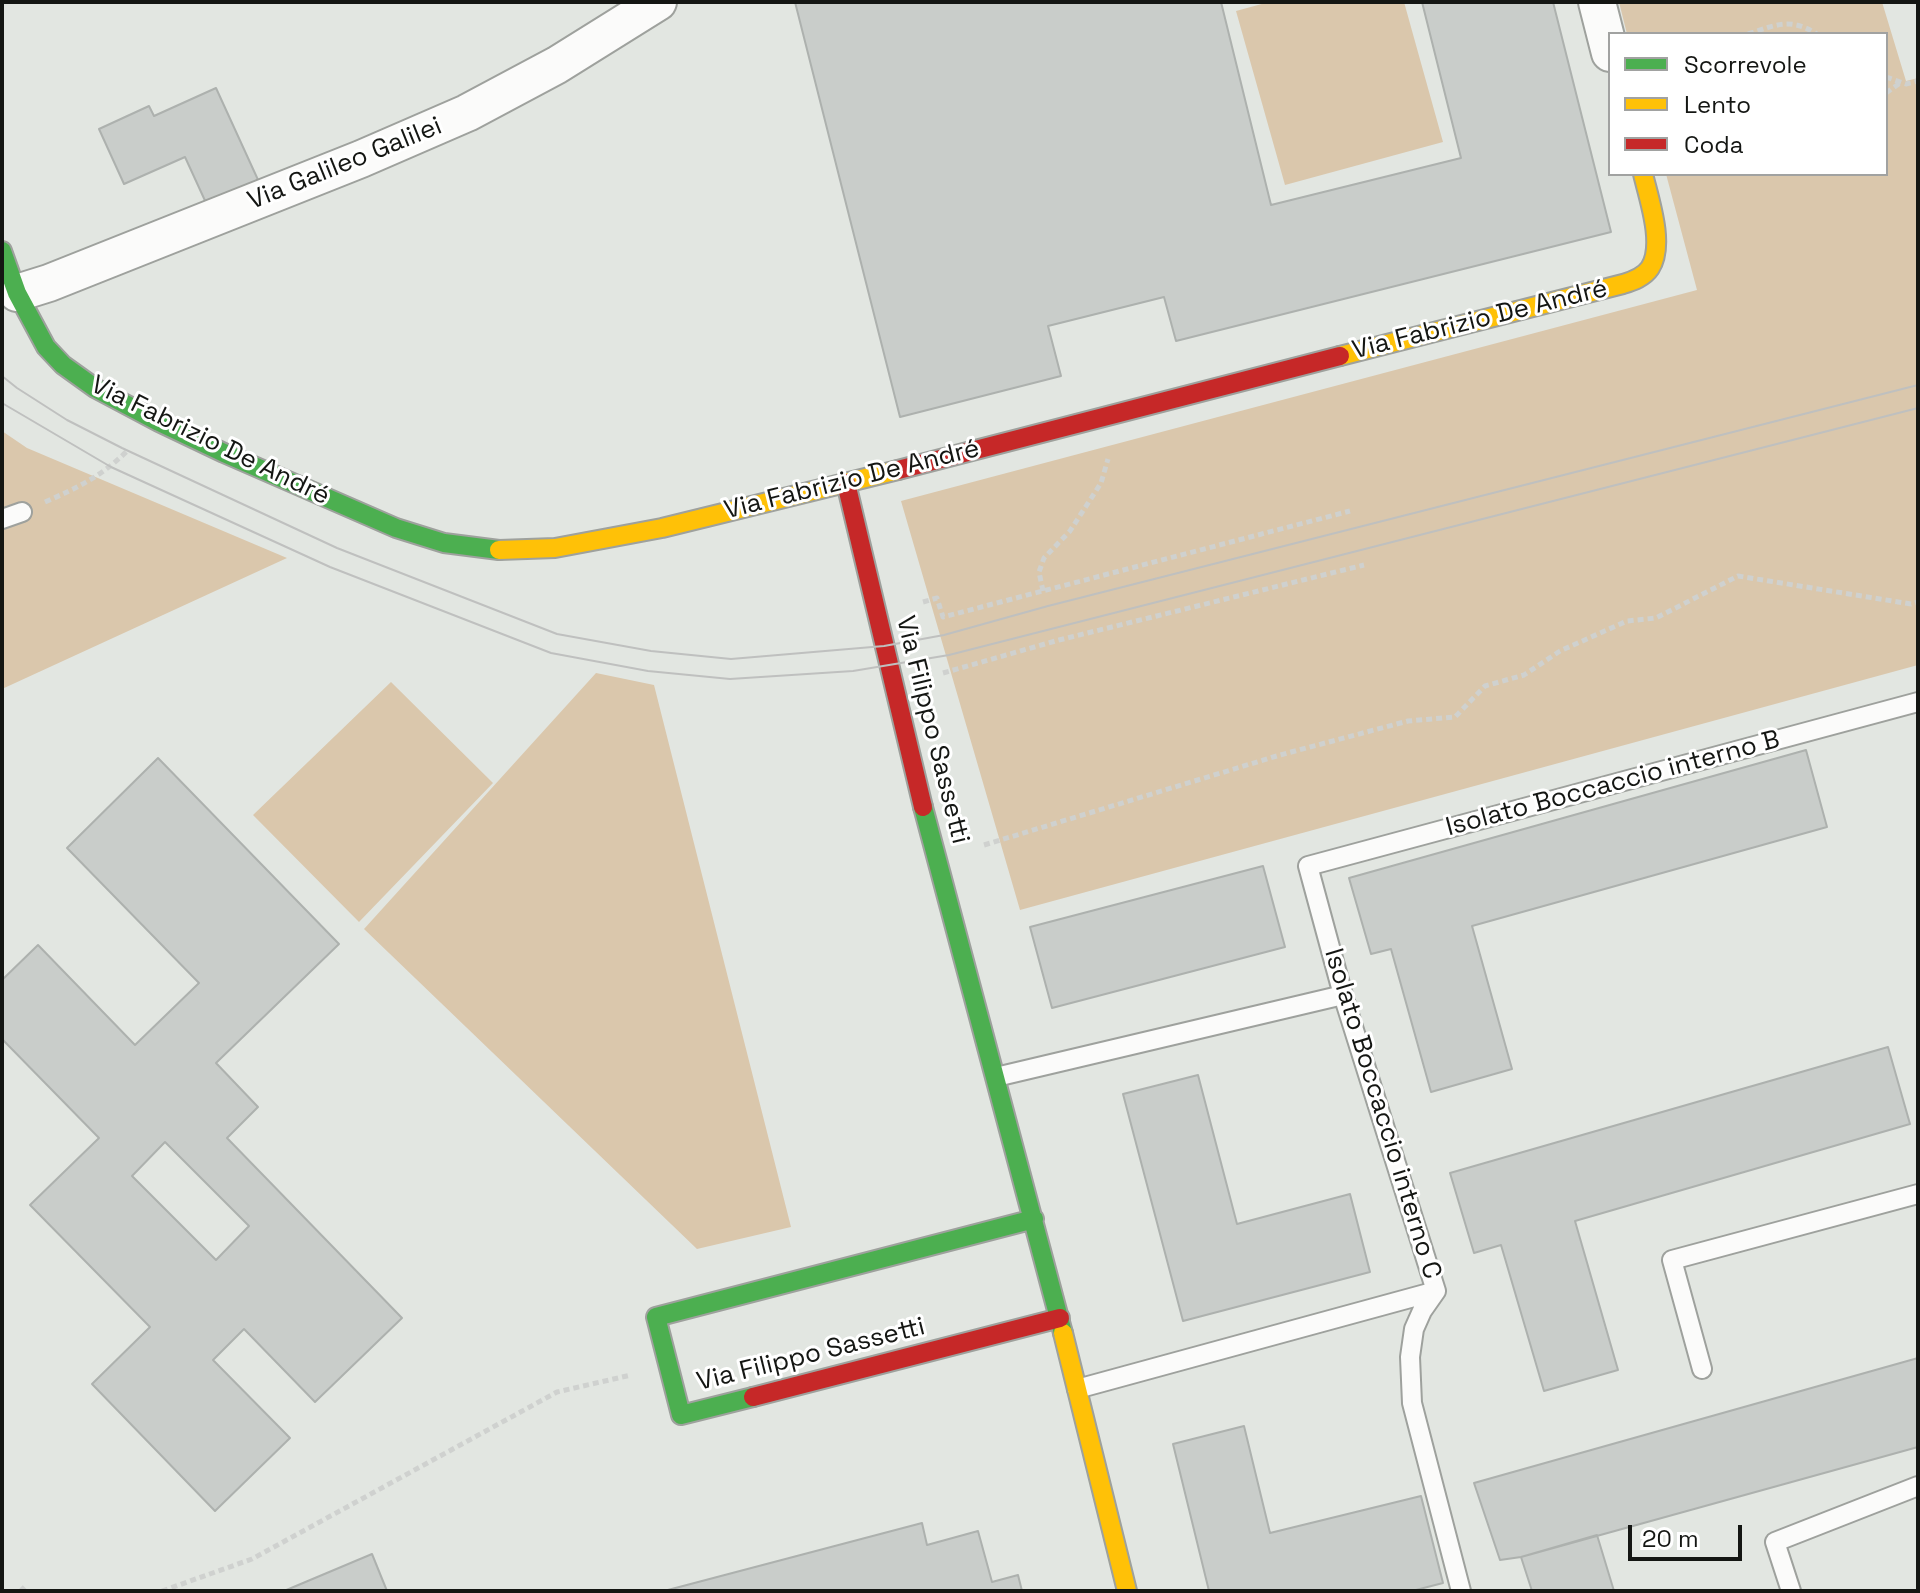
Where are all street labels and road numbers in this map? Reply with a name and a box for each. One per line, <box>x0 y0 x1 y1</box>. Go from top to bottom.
street label: Via Galileo Galilei <box>243 111 447 217</box>
street label: Via Fabrizio De André <box>1349 273 1611 367</box>
street label: Via Fabrizio De André <box>86 370 334 512</box>
street label: Via Fabrizio De André <box>721 433 983 527</box>
street label: Via Filippo Sassetti <box>889 613 975 847</box>
street label: Isolato Boccaccio interno B <box>1443 724 1783 844</box>
street label: Isolato Boccaccio interno C <box>1317 945 1447 1283</box>
street label: Via Filippo Sassetti <box>694 1312 928 1398</box>

